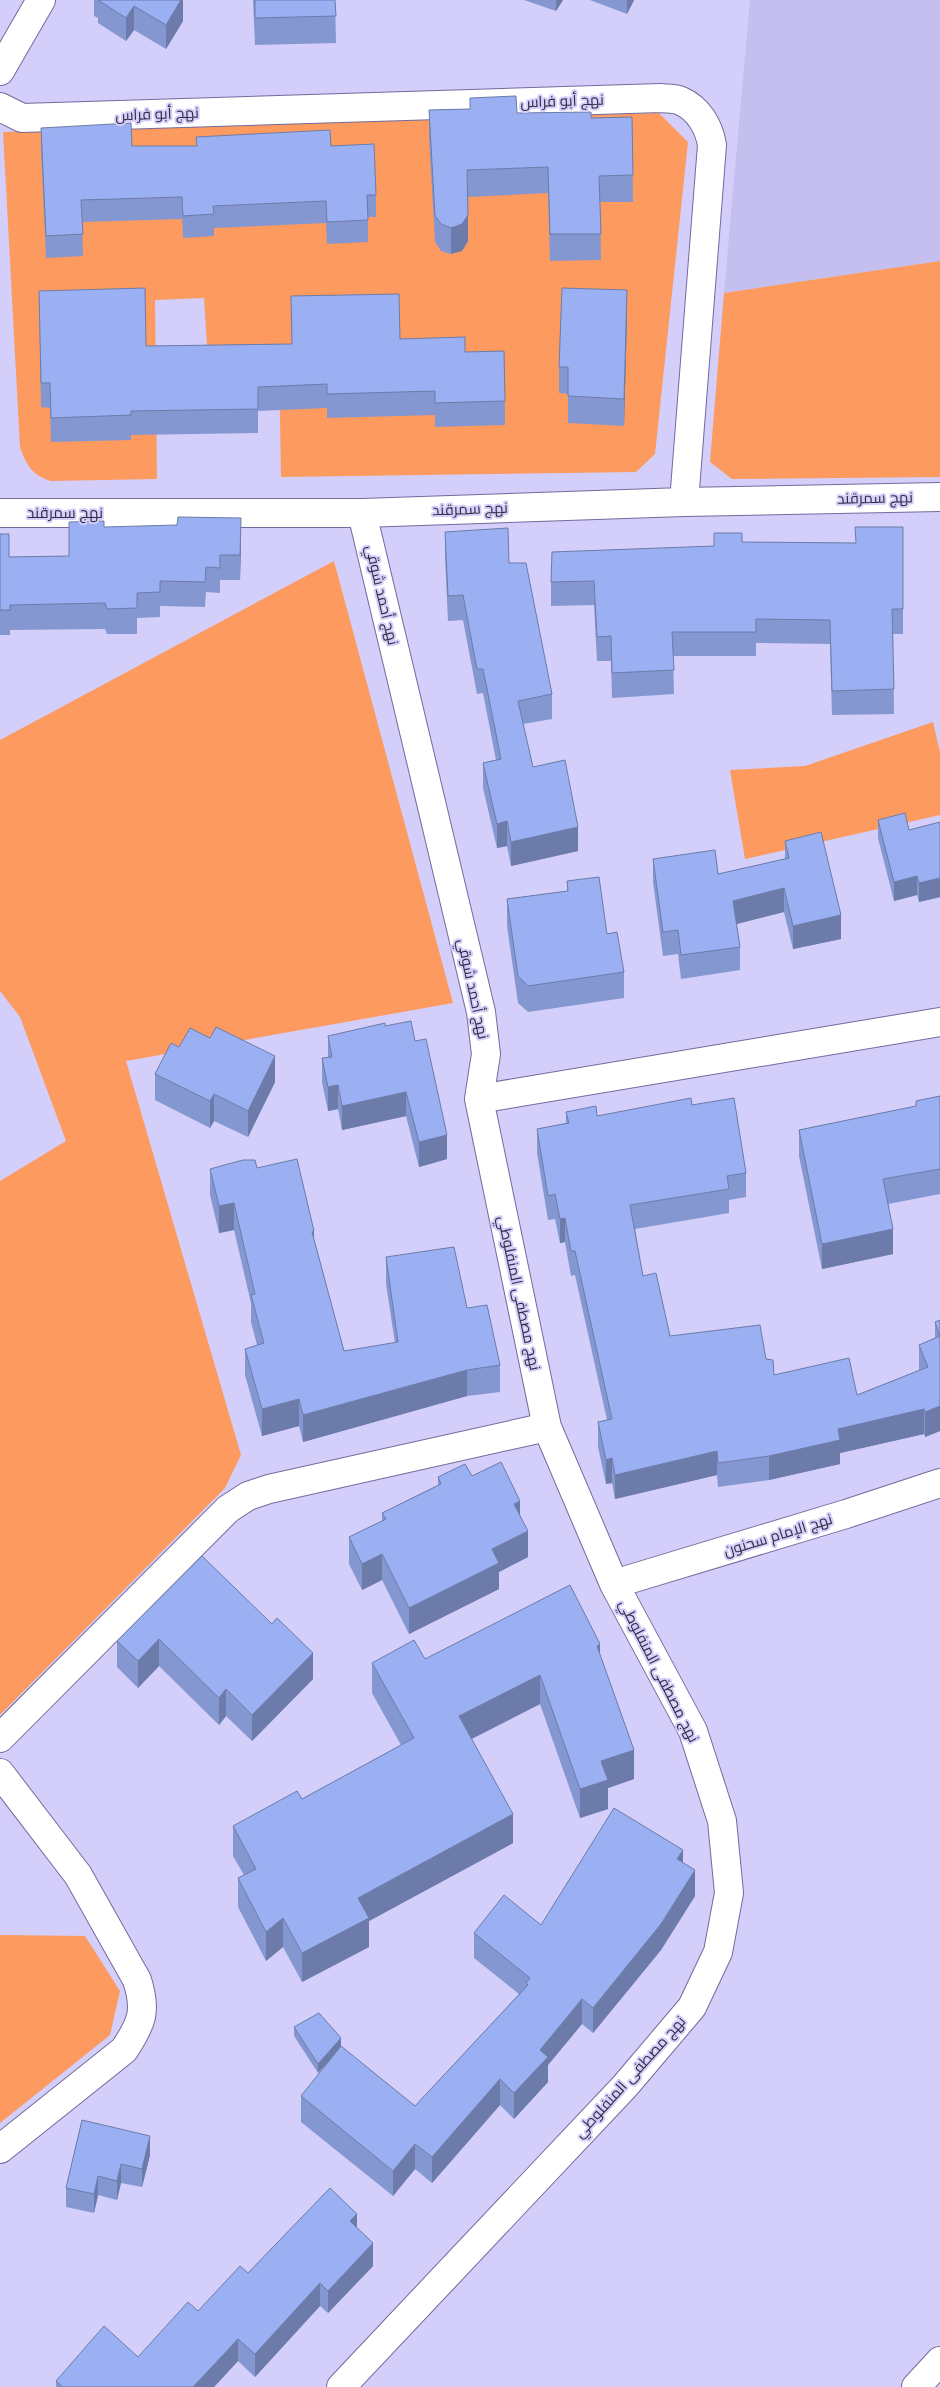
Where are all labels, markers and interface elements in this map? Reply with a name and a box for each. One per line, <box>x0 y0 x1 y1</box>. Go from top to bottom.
street label: نهج أبو فراس <box>520 89 604 113</box>
street label: نهج أبو فراس <box>115 102 199 126</box>
street label: نهج سمرقند <box>837 486 913 510</box>
street label: نهج سمرقند <box>432 497 508 521</box>
street label: نهج سمرقند <box>27 502 103 524</box>
street label: نهج أحمد شوقي <box>359 543 404 647</box>
street label: نهج أحمد شوقي <box>451 937 494 1041</box>
street label: نهج مصطفى المنفلوطي <box>491 1214 546 1373</box>
street label: نهج الإمام سحنون <box>721 1508 835 1562</box>
street label: نهج مصطفى المنفلوطي <box>613 1596 705 1747</box>
street label: نهج مصطفى المنفلوطي <box>569 2011 692 2144</box>

